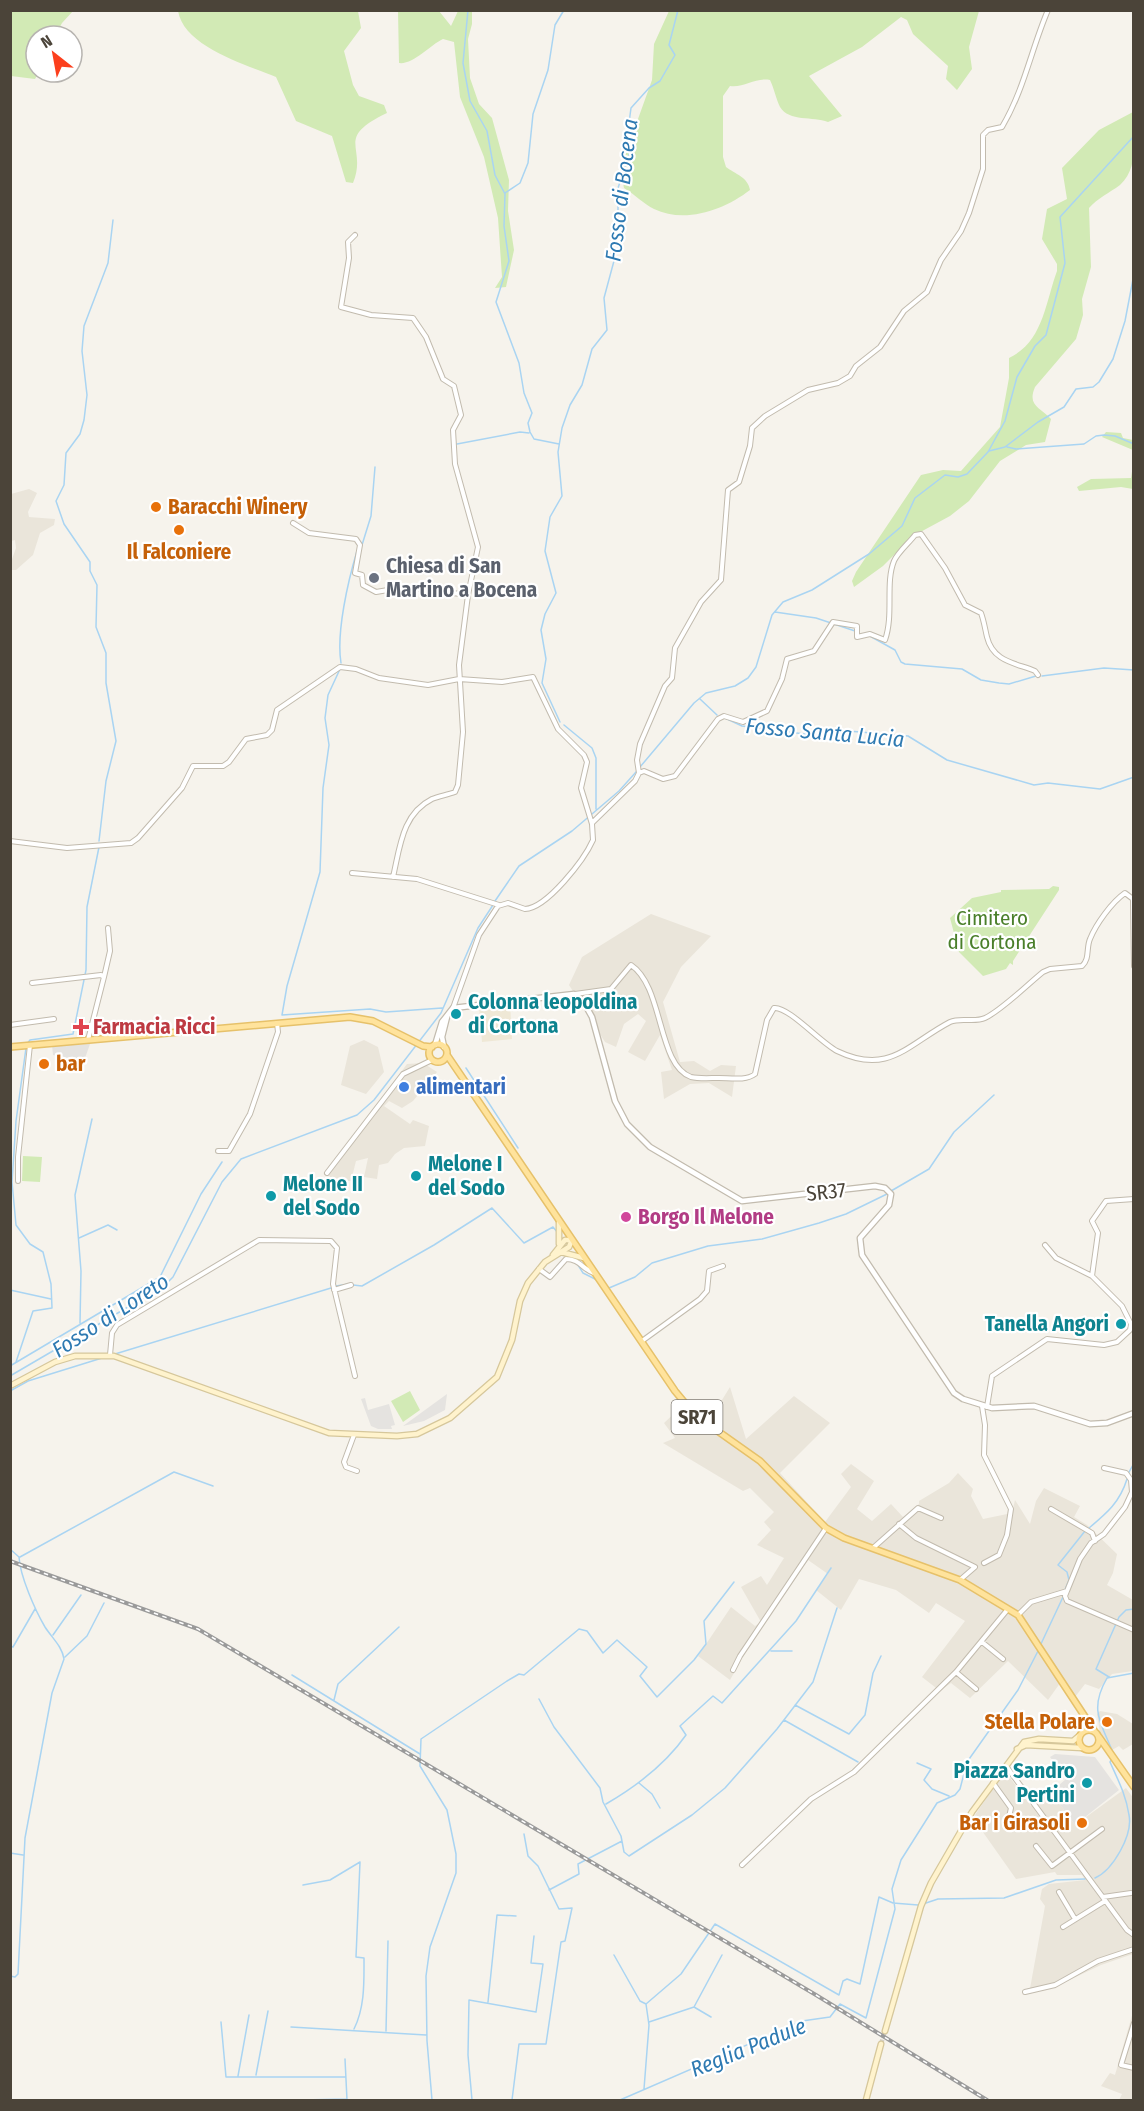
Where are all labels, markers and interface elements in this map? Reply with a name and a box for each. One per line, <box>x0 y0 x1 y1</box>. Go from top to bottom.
north arrow <box>24 24 84 84</box>
text: N <box>38 31 56 52</box>
water label: Fosso di Bocena <box>599 117 644 263</box>
place label: Baracchi Winery <box>168 494 308 520</box>
marker: Baracchi Winery <box>149 500 163 514</box>
marker: Il Falconiere <box>172 523 186 537</box>
place label: Il Falconiere <box>127 539 232 565</box>
place label: Chiesa di San Martino a Bocena <box>386 553 537 603</box>
marker: Chiesa di San Martino a Bocena <box>367 571 381 585</box>
water label: Fosso Santa Lucia <box>744 712 905 753</box>
park label: Cimitero di Cortona <box>947 905 1037 955</box>
place label: Colonna leopoldina di Cortona <box>468 989 638 1039</box>
marker: Colonna leopoldina di Cortona <box>449 1007 463 1021</box>
place label: Farmacia Ricci <box>93 1014 216 1040</box>
marker: Farmacia Ricci <box>74 1020 88 1034</box>
place label: bar <box>56 1051 86 1077</box>
marker: bar <box>37 1057 51 1071</box>
place label: alimentari <box>416 1074 506 1100</box>
marker: alimentari <box>397 1080 411 1094</box>
place label: Melone I del Sodo <box>428 1151 505 1201</box>
marker: Melone I del Sodo <box>409 1169 423 1183</box>
place label: Melone II del Sodo <box>283 1171 363 1221</box>
street label: SR37 <box>805 1177 847 1207</box>
marker: Melone II del Sodo <box>264 1189 278 1203</box>
place label: Borgo Il Melone <box>638 1204 774 1230</box>
marker: Borgo Il Melone <box>619 1210 633 1224</box>
water label: Fosso di Loreto <box>47 1268 174 1363</box>
place label: Tanella Angori <box>985 1311 1109 1337</box>
marker: Tanella Angori <box>1114 1317 1128 1331</box>
road number: SR71 <box>672 1400 722 1434</box>
place label: Stella Polare <box>984 1709 1095 1735</box>
marker: Stella Polare <box>1100 1715 1114 1729</box>
place label: Piazza Sandro Pertini <box>953 1758 1075 1808</box>
marker: Piazza Sandro Pertini <box>1080 1776 1094 1790</box>
place label: Bar i Girasoli <box>959 1810 1070 1836</box>
marker: Bar i Girasoli <box>1075 1816 1089 1830</box>
water label: Reglia Padule <box>686 2012 810 2083</box>

